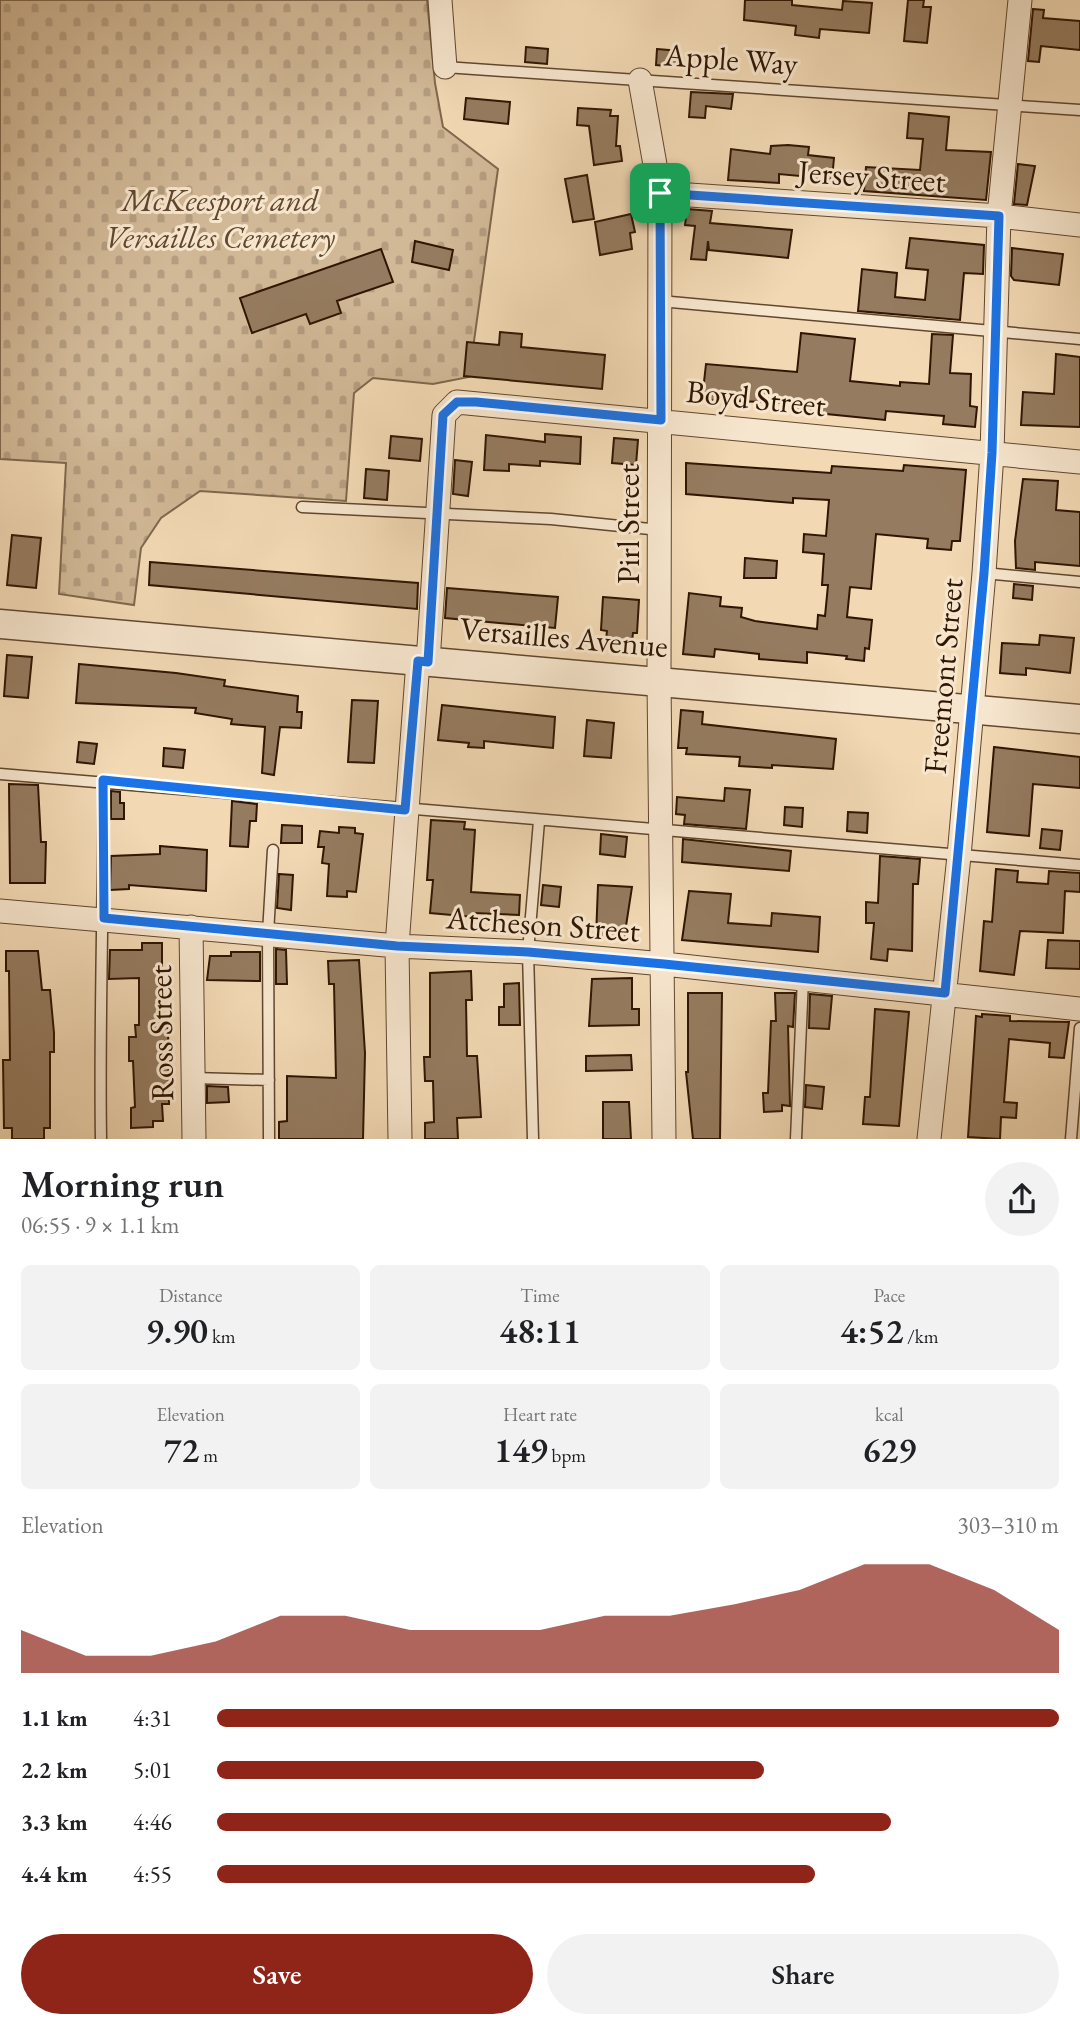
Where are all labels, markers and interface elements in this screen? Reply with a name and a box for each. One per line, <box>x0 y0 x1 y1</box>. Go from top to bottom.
street label: Apple Way <box>662 33 800 85</box>
street label: Jersey Street <box>794 150 947 202</box>
pin <box>630 163 690 223</box>
icon: arrive <box>641 174 679 212</box>
park label: McKeesport and Versailles Cemetery <box>105 179 335 258</box>
street label: Boyd Street <box>684 370 828 426</box>
street label: Pirl Street <box>607 464 649 584</box>
street label: Freemont Street <box>914 576 972 776</box>
street label: Versailles Avenue <box>458 607 670 667</box>
street label: Atcheson Street <box>444 896 641 952</box>
street label: Ross Street <box>139 965 183 1101</box>
text: Morning run <box>21 1159 224 1208</box>
button: share <box>985 1162 1059 1236</box>
text: 06:55 · 9 × 1.1 km <box>21 1210 179 1240</box>
text: Distance <box>159 1283 222 1308</box>
text: Time <box>520 1283 560 1308</box>
text: Pace <box>873 1283 905 1308</box>
text: 9.90 <box>146 1308 208 1353</box>
text: 48:11 <box>499 1308 581 1353</box>
text: 4:52 <box>840 1308 903 1353</box>
text: km <box>208 1324 236 1349</box>
text: /km <box>903 1324 939 1349</box>
text: Elevation <box>156 1402 225 1427</box>
text: Heart rate <box>503 1402 577 1427</box>
text: kcal <box>875 1402 904 1427</box>
text: 72 <box>163 1427 199 1472</box>
text: 149 <box>494 1427 548 1472</box>
text: 629 <box>862 1427 916 1472</box>
text: m <box>199 1443 218 1468</box>
text: bpm <box>548 1443 586 1468</box>
text: Elevation <box>21 1510 104 1540</box>
text: 303–310 m <box>958 1510 1059 1540</box>
text: 1.1 km <box>21 1703 88 1733</box>
text: 4:31 <box>133 1703 172 1733</box>
text: 2.2 km <box>21 1755 88 1785</box>
text: 5:01 <box>133 1755 172 1785</box>
text: 3.3 km <box>21 1807 88 1837</box>
text: 4:46 <box>133 1807 172 1837</box>
text: 4.4 km <box>21 1859 88 1889</box>
text: 4:55 <box>133 1859 172 1889</box>
button: Save <box>21 1934 533 2014</box>
button: Share <box>547 1934 1059 2014</box>

